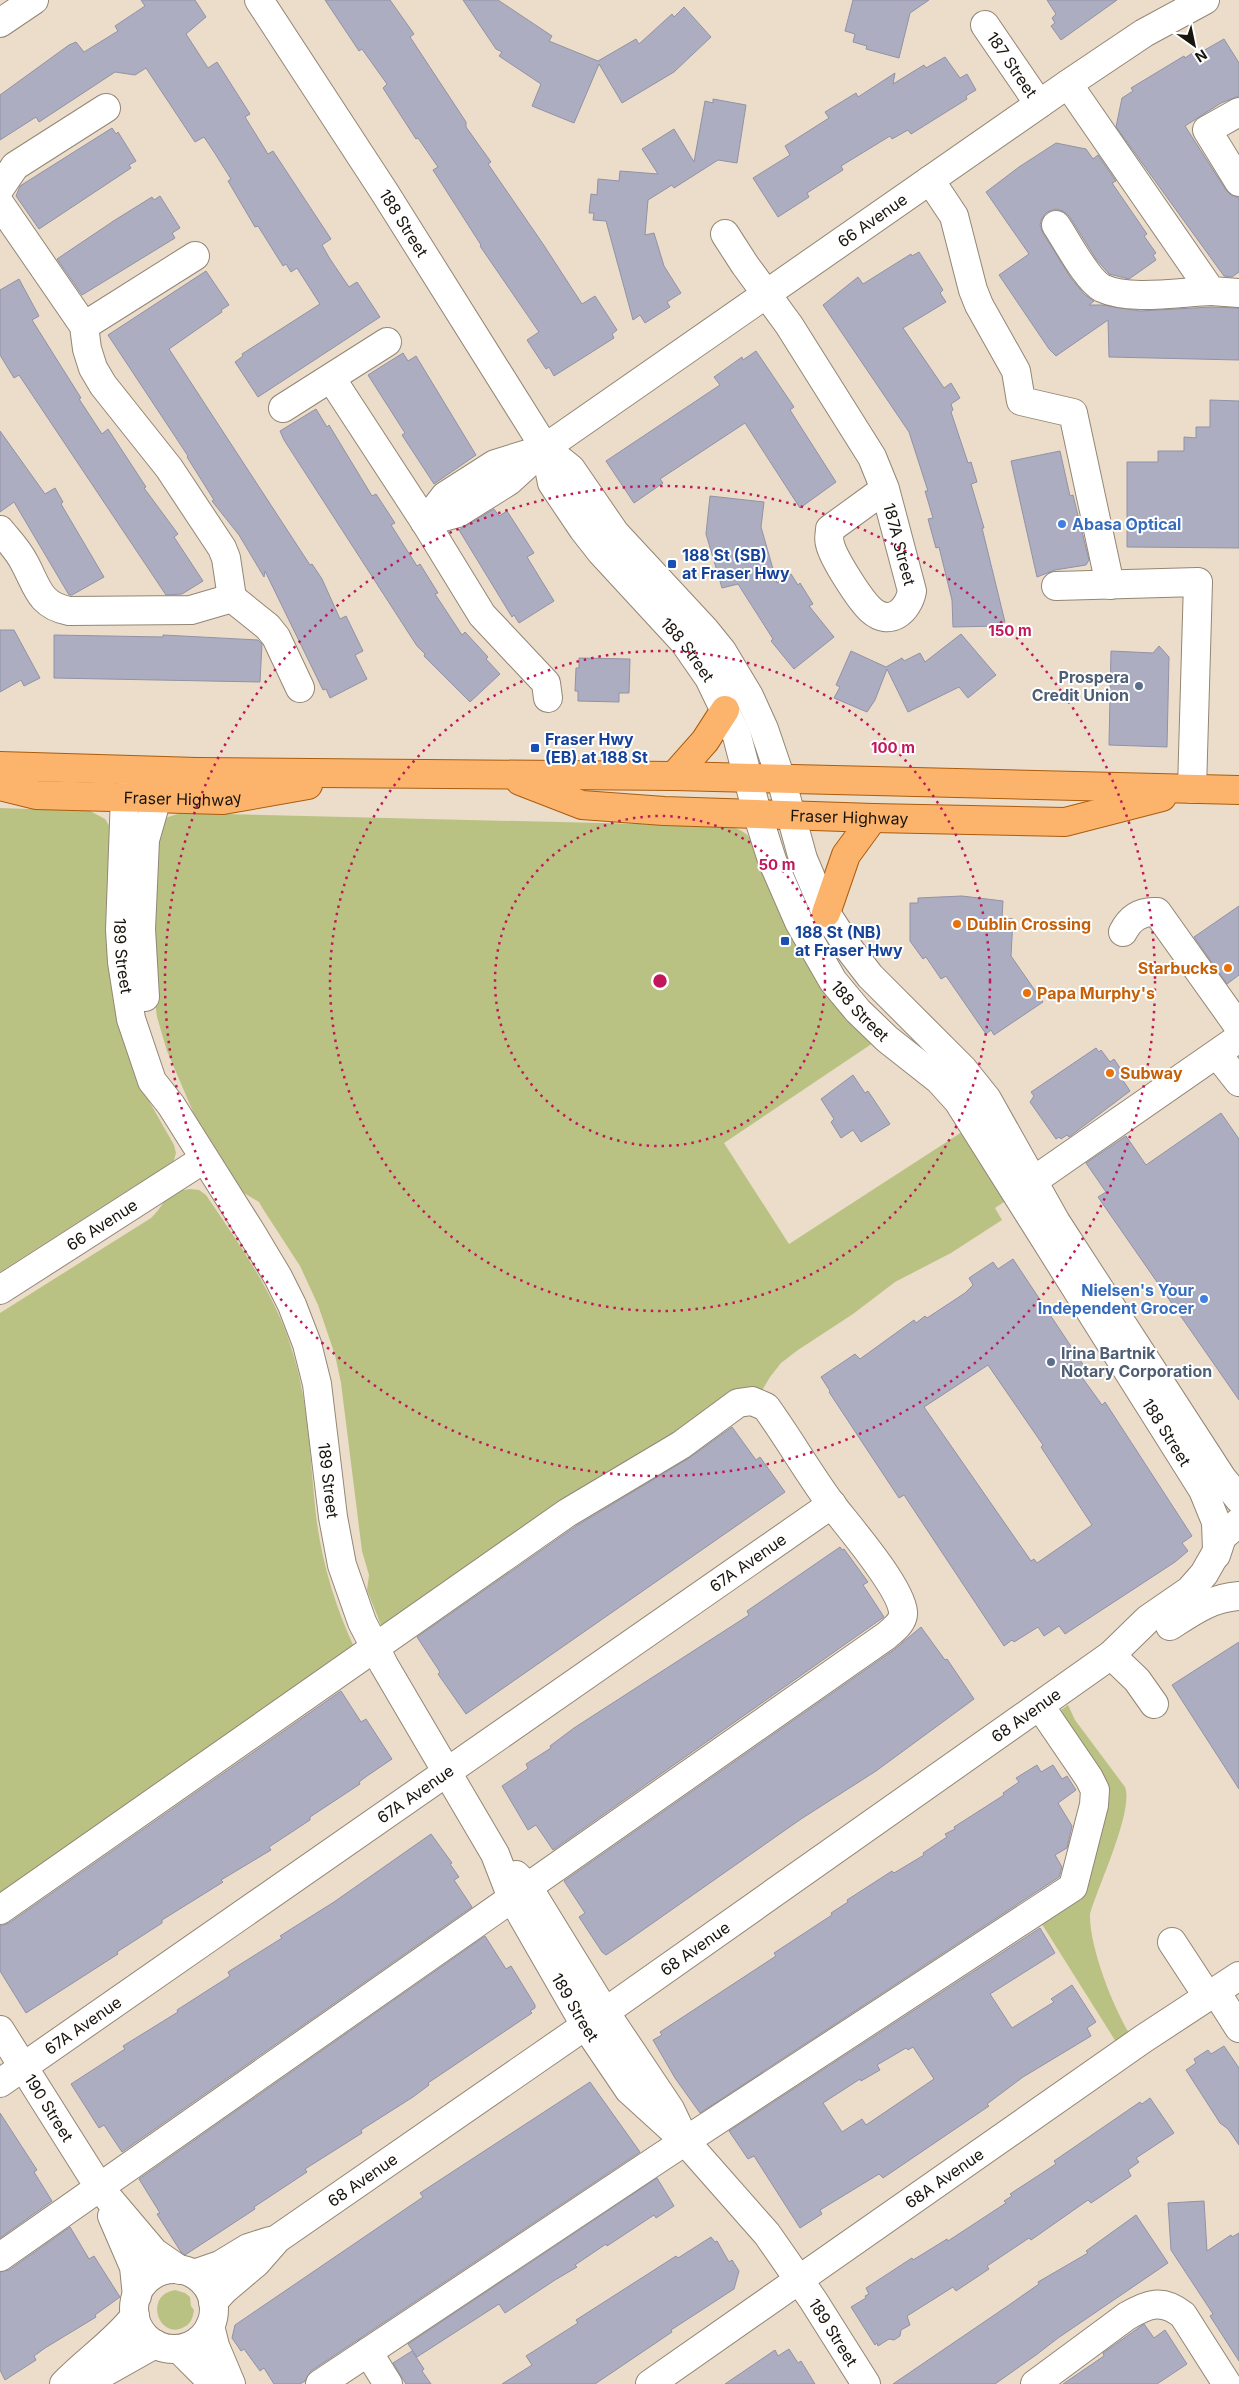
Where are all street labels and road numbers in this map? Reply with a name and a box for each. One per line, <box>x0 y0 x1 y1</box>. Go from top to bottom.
street label: 187 Street <box>983 28 1042 101</box>
street label: 188 Street <box>375 186 433 261</box>
street label: 66 Avenue <box>834 189 911 251</box>
street label: 187A Street <box>879 501 920 588</box>
street label: 188 Street <box>656 613 719 686</box>
street label: Fraser Highway <box>123 787 243 810</box>
street label: Fraser Highway <box>790 805 908 829</box>
street label: 189 Street <box>110 918 137 995</box>
street label: 188 Street <box>827 976 893 1045</box>
street label: 66 Avenue <box>63 1194 141 1255</box>
street label: 188 Street <box>1138 1395 1195 1470</box>
street label: 189 Street <box>314 1442 343 1519</box>
street label: 67A Avenue <box>706 1529 790 1596</box>
street label: 68 Avenue <box>987 1684 1065 1746</box>
street label: 67A Avenue <box>373 1760 458 1828</box>
street label: 68 Avenue <box>656 1917 734 1980</box>
street label: 189 Street <box>547 1970 603 2045</box>
street label: 67A Avenue <box>41 1992 125 2059</box>
street label: 190 Street <box>20 2070 78 2145</box>
street label: 68A Avenue <box>901 2144 987 2213</box>
street label: 68 Avenue <box>324 2149 401 2211</box>
street label: 189 Street <box>805 2295 862 2370</box>

